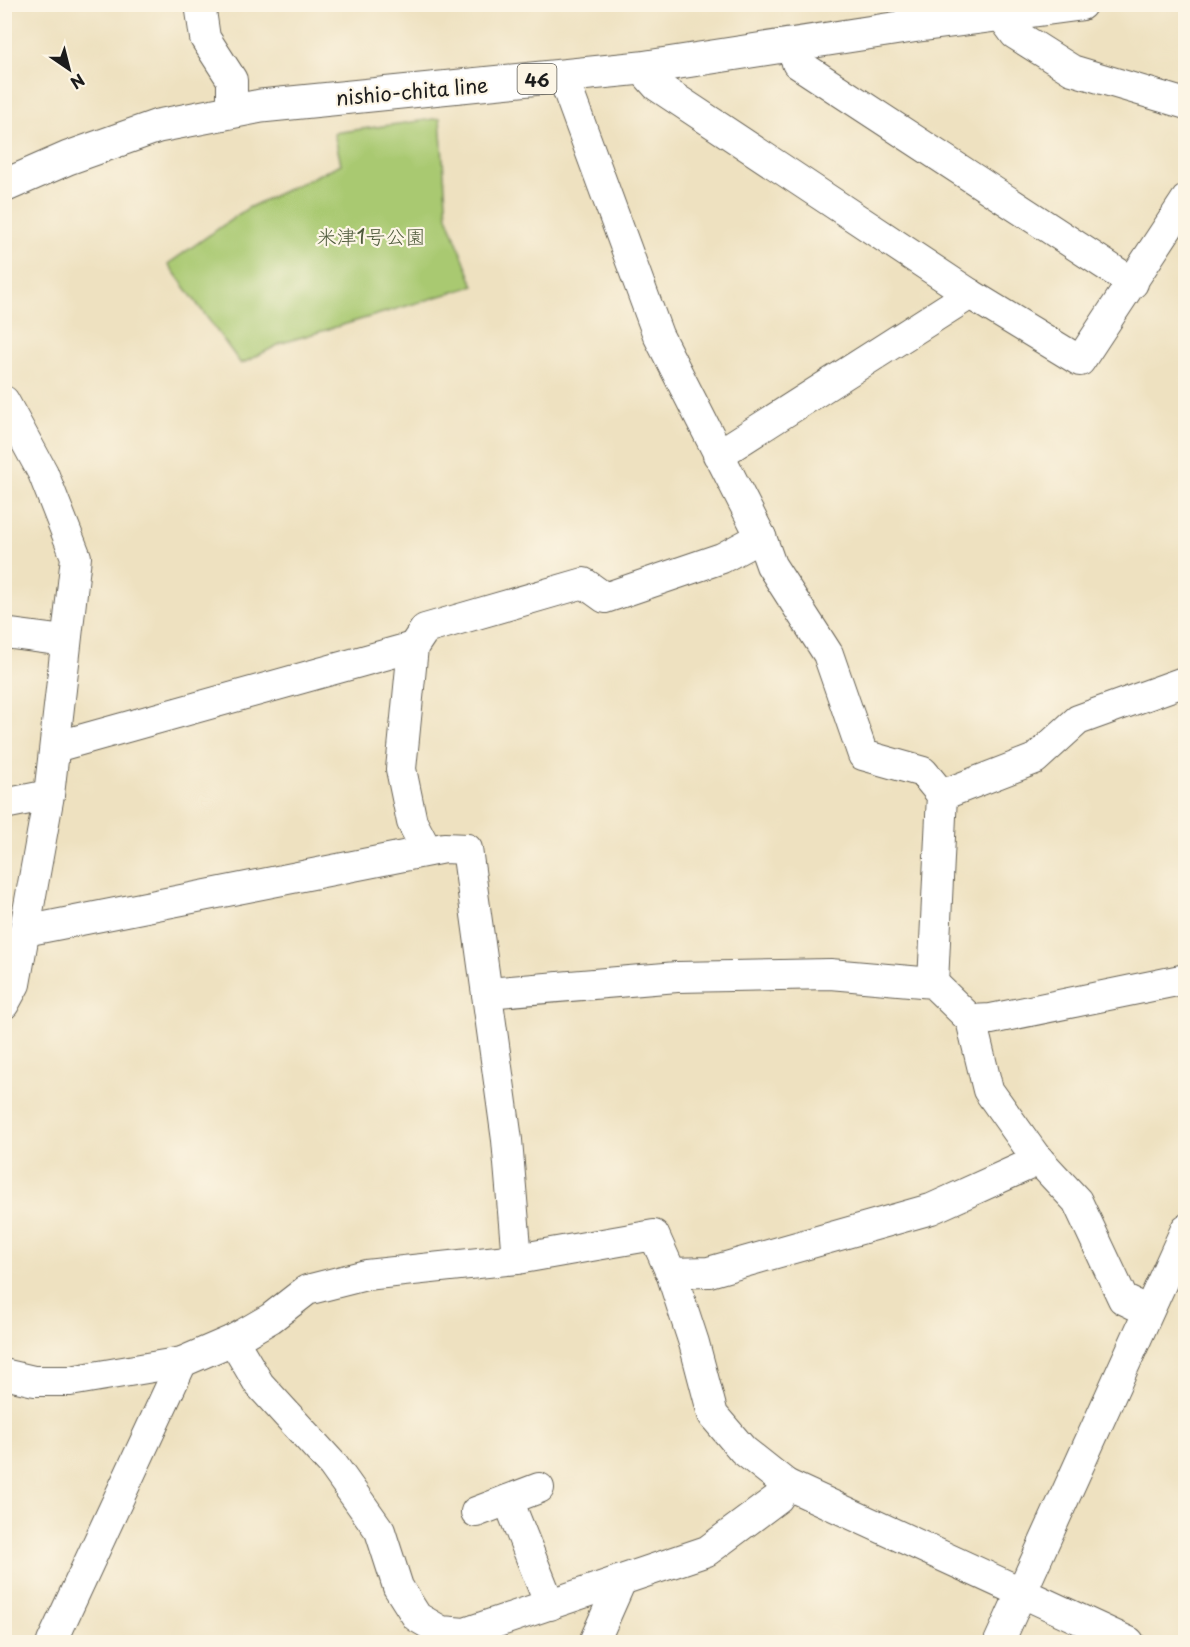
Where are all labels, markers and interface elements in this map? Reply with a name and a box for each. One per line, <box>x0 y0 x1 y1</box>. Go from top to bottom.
north arrow <box>39 39 99 99</box>
road number: 46 <box>518 64 556 94</box>
text: N <box>66 69 90 96</box>
street label: nishio-chita line <box>335 69 489 113</box>
park label: 米津1号公園 <box>317 221 425 251</box>

